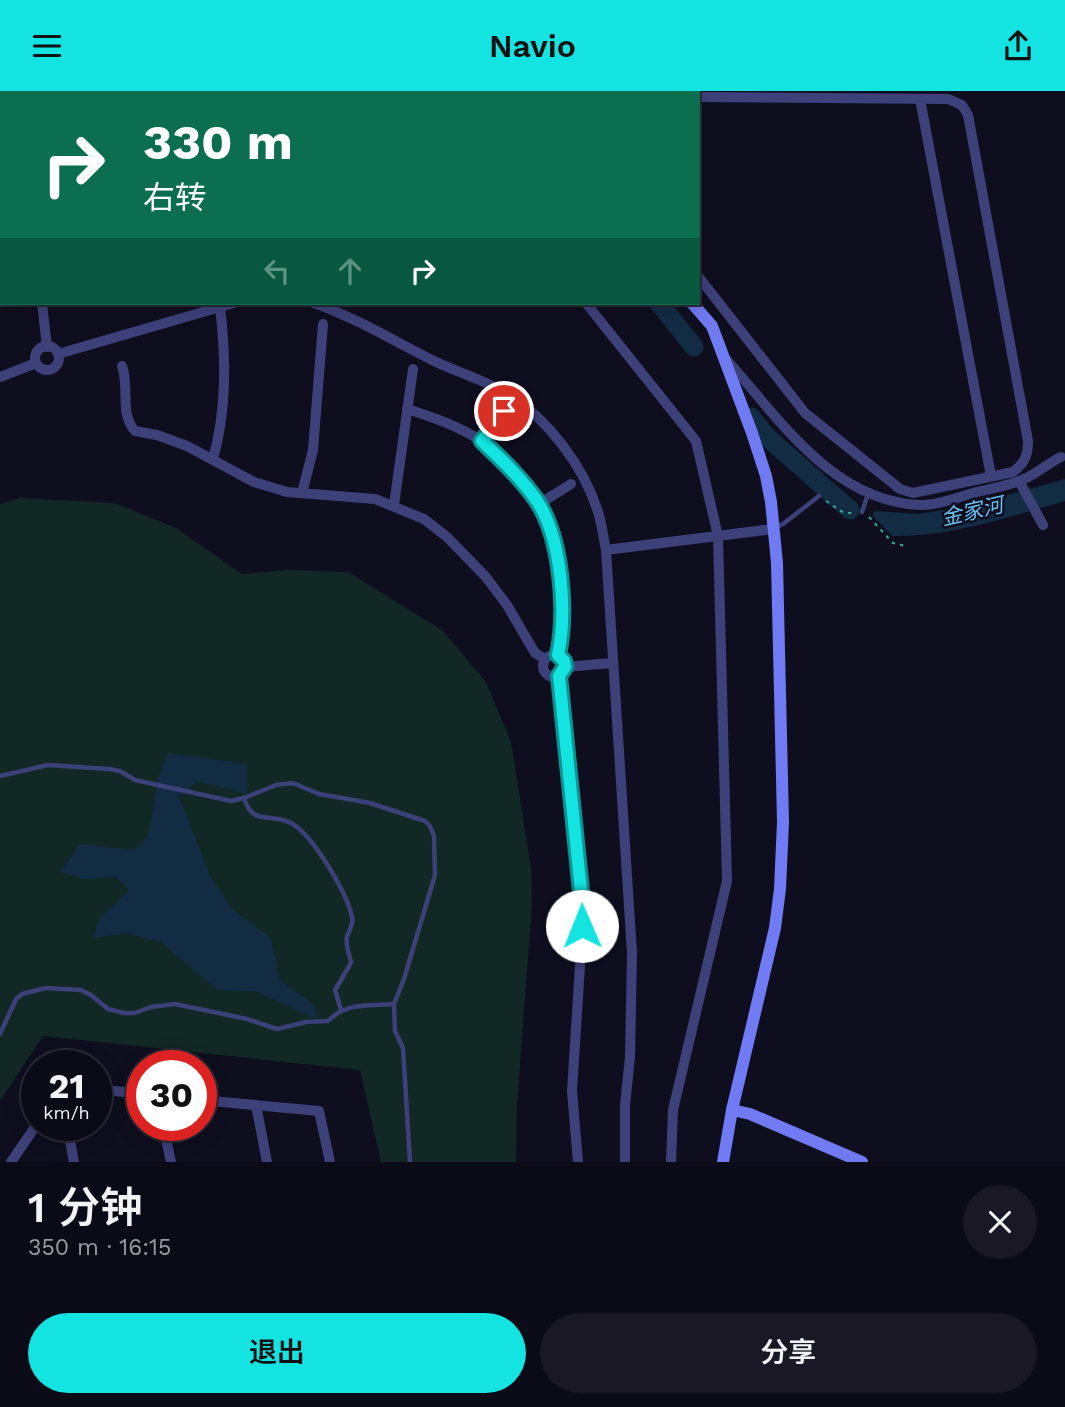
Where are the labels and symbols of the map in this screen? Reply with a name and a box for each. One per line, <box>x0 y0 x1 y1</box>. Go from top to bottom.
pin <box>474 381 534 441</box>
water label: 金家河 <box>938 491 1009 530</box>
position arrow <box>545 889 619 963</box>
speed limit sign: 30 <box>126 1050 217 1141</box>

